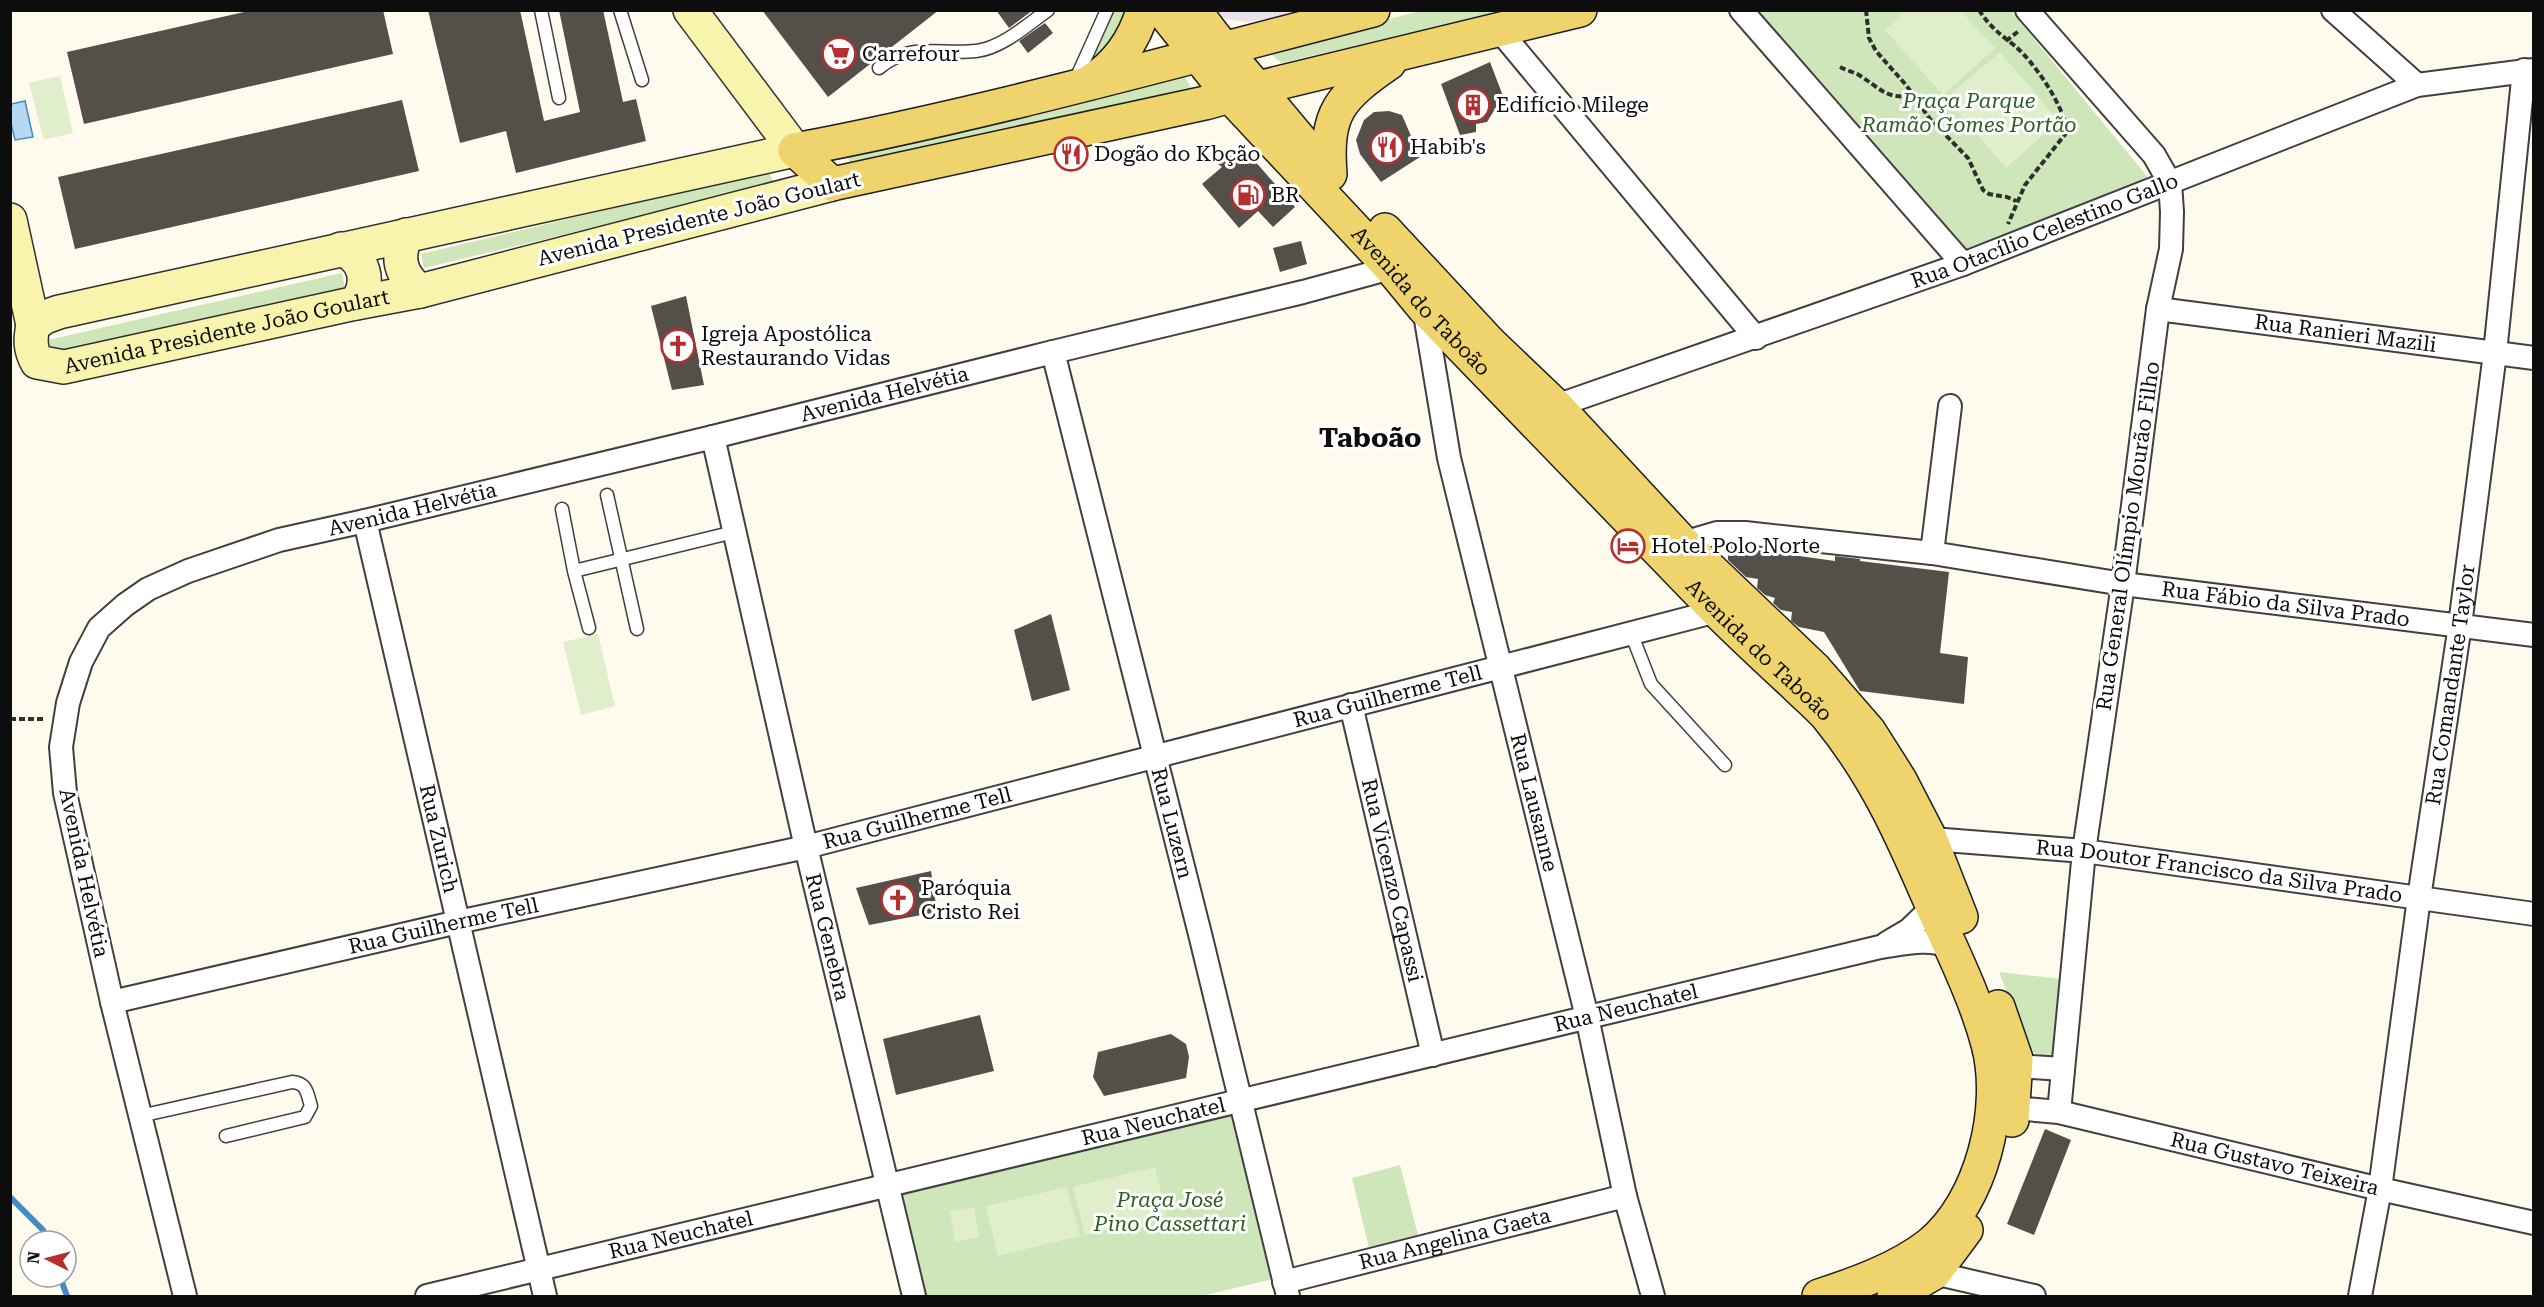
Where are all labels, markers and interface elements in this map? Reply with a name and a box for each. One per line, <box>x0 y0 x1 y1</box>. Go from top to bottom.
supermarket icon: Carrefour <box>821 36 857 72</box>
place label: Carrefour <box>862 42 960 66</box>
building icon: Edifício Milege <box>1455 87 1491 123</box>
park label: Praça Parque Ramão Gomes Portão <box>1860 89 2077 137</box>
place label: Edifício Milege <box>1496 93 1649 117</box>
restaurant icon: Habib's <box>1369 129 1405 165</box>
place label: Habib's <box>1410 135 1486 159</box>
restaurant icon: Dogão do Kbção <box>1053 136 1089 172</box>
place label: Dogão do Kbção <box>1094 142 1260 166</box>
street label: Avenida Presidente João Goulart <box>535 167 863 271</box>
street label: Rua Otacílio Celestino Gallo <box>1908 168 2182 293</box>
fuel station icon: BR <box>1230 177 1266 213</box>
place label: BR <box>1271 183 1300 207</box>
street label: Avenida do Taboão <box>1347 222 1495 381</box>
street label: Avenida Presidente João Goulart <box>62 285 391 379</box>
street label: Rua Ranieri Mazili <box>2253 310 2438 357</box>
place label: Igreja Apostólica Restaurando Vidas <box>701 322 890 370</box>
church icon: Igreja Apostólica Restaurando Vidas <box>660 328 696 364</box>
street label: Rua General Olímpio Mourão Filho <box>2092 360 2164 712</box>
street label: Avenida Helvétia <box>798 361 972 427</box>
district label: Taboão <box>1319 422 1421 454</box>
street label: Avenida Helvétia <box>326 478 500 541</box>
hotel icon: Hotel Polo Norte <box>1610 528 1646 564</box>
place label: Hotel Polo Norte <box>1651 534 1820 558</box>
street label: Rua Comandante Taylor <box>2421 563 2480 807</box>
street label: Avenida do Taboão <box>1681 574 1837 726</box>
street label: Rua Fábio da Silva Prado <box>2160 577 2411 631</box>
street label: Rua Guilherme Tell <box>1291 660 1485 732</box>
street label: Rua Lausanne <box>1505 731 1563 874</box>
street label: Rua Luzern <box>1146 765 1198 882</box>
street label: Rua Vicenzo Capassi <box>1357 776 1428 985</box>
street label: Rua Zurich <box>415 782 463 896</box>
street label: Rua Guilherme Tell <box>820 782 1015 854</box>
street label: Avenida Helvétia <box>54 786 114 960</box>
street label: Rua Doutor Francisco da Silva Prado <box>2035 835 2404 907</box>
street label: Rua Genebra <box>801 871 855 1004</box>
place label: Paróquia Cristo Rei <box>921 876 1020 924</box>
church icon: Paróquia Cristo Rei <box>880 882 916 918</box>
street label: Rua Guilherme Tell <box>346 893 541 959</box>
street label: Rua Neuchatel <box>1552 979 1701 1037</box>
street label: Rua Neuchatel <box>1079 1093 1228 1150</box>
street label: Rua Gustavo Teixeira <box>2168 1127 2382 1200</box>
park label: Praça José Pino Cassettari <box>1093 1188 1246 1236</box>
street label: Rua Angelina Gaeta <box>1356 1203 1554 1275</box>
street label: Rua Neuchatel <box>606 1206 756 1264</box>
north arrow <box>18 1229 78 1289</box>
text: N <box>23 1250 44 1265</box>

